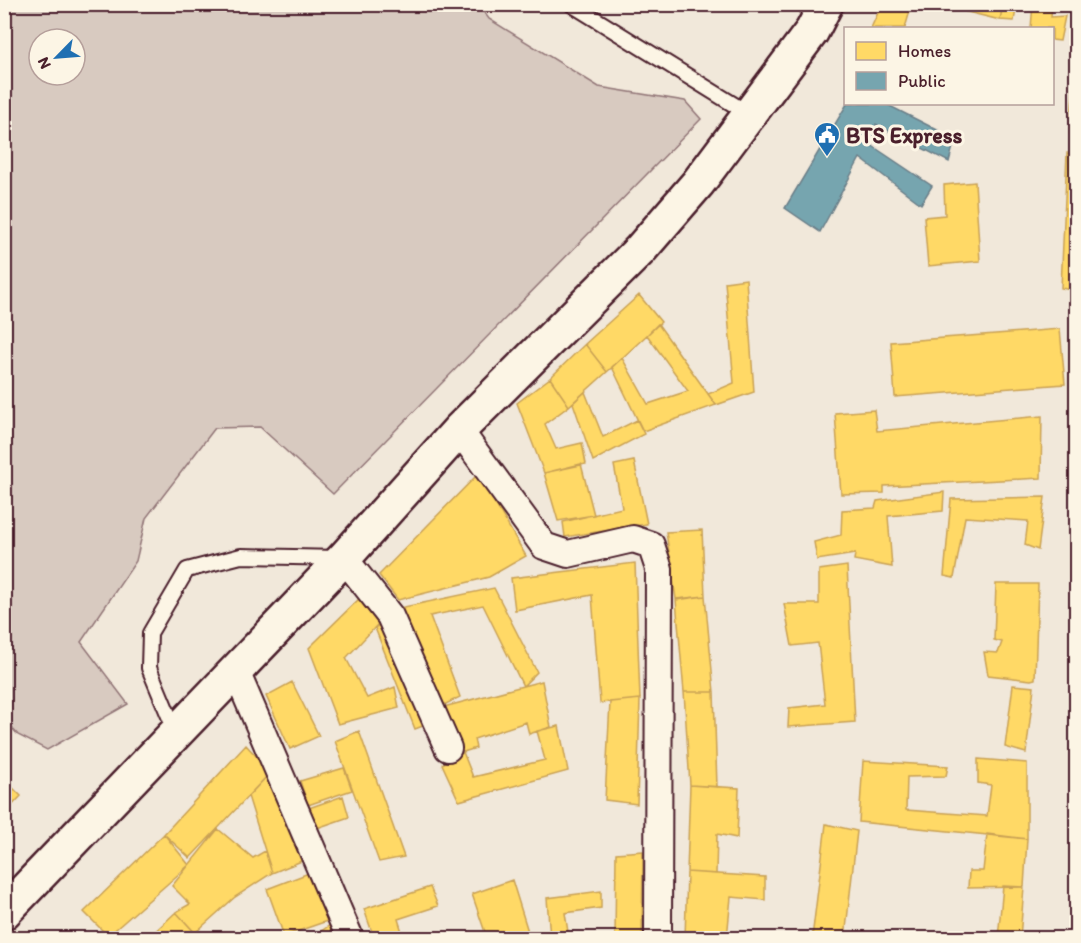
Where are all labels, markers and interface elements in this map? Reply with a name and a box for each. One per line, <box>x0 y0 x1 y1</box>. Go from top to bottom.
north arrow <box>27 27 87 87</box>
legend <box>844 27 1054 105</box>
text: Homes <box>898 40 951 62</box>
text: N <box>33 54 55 72</box>
text: Public <box>898 70 946 92</box>
public building icon: BTS Express <box>812 120 842 158</box>
place label: BTS Express <box>846 122 962 149</box>

